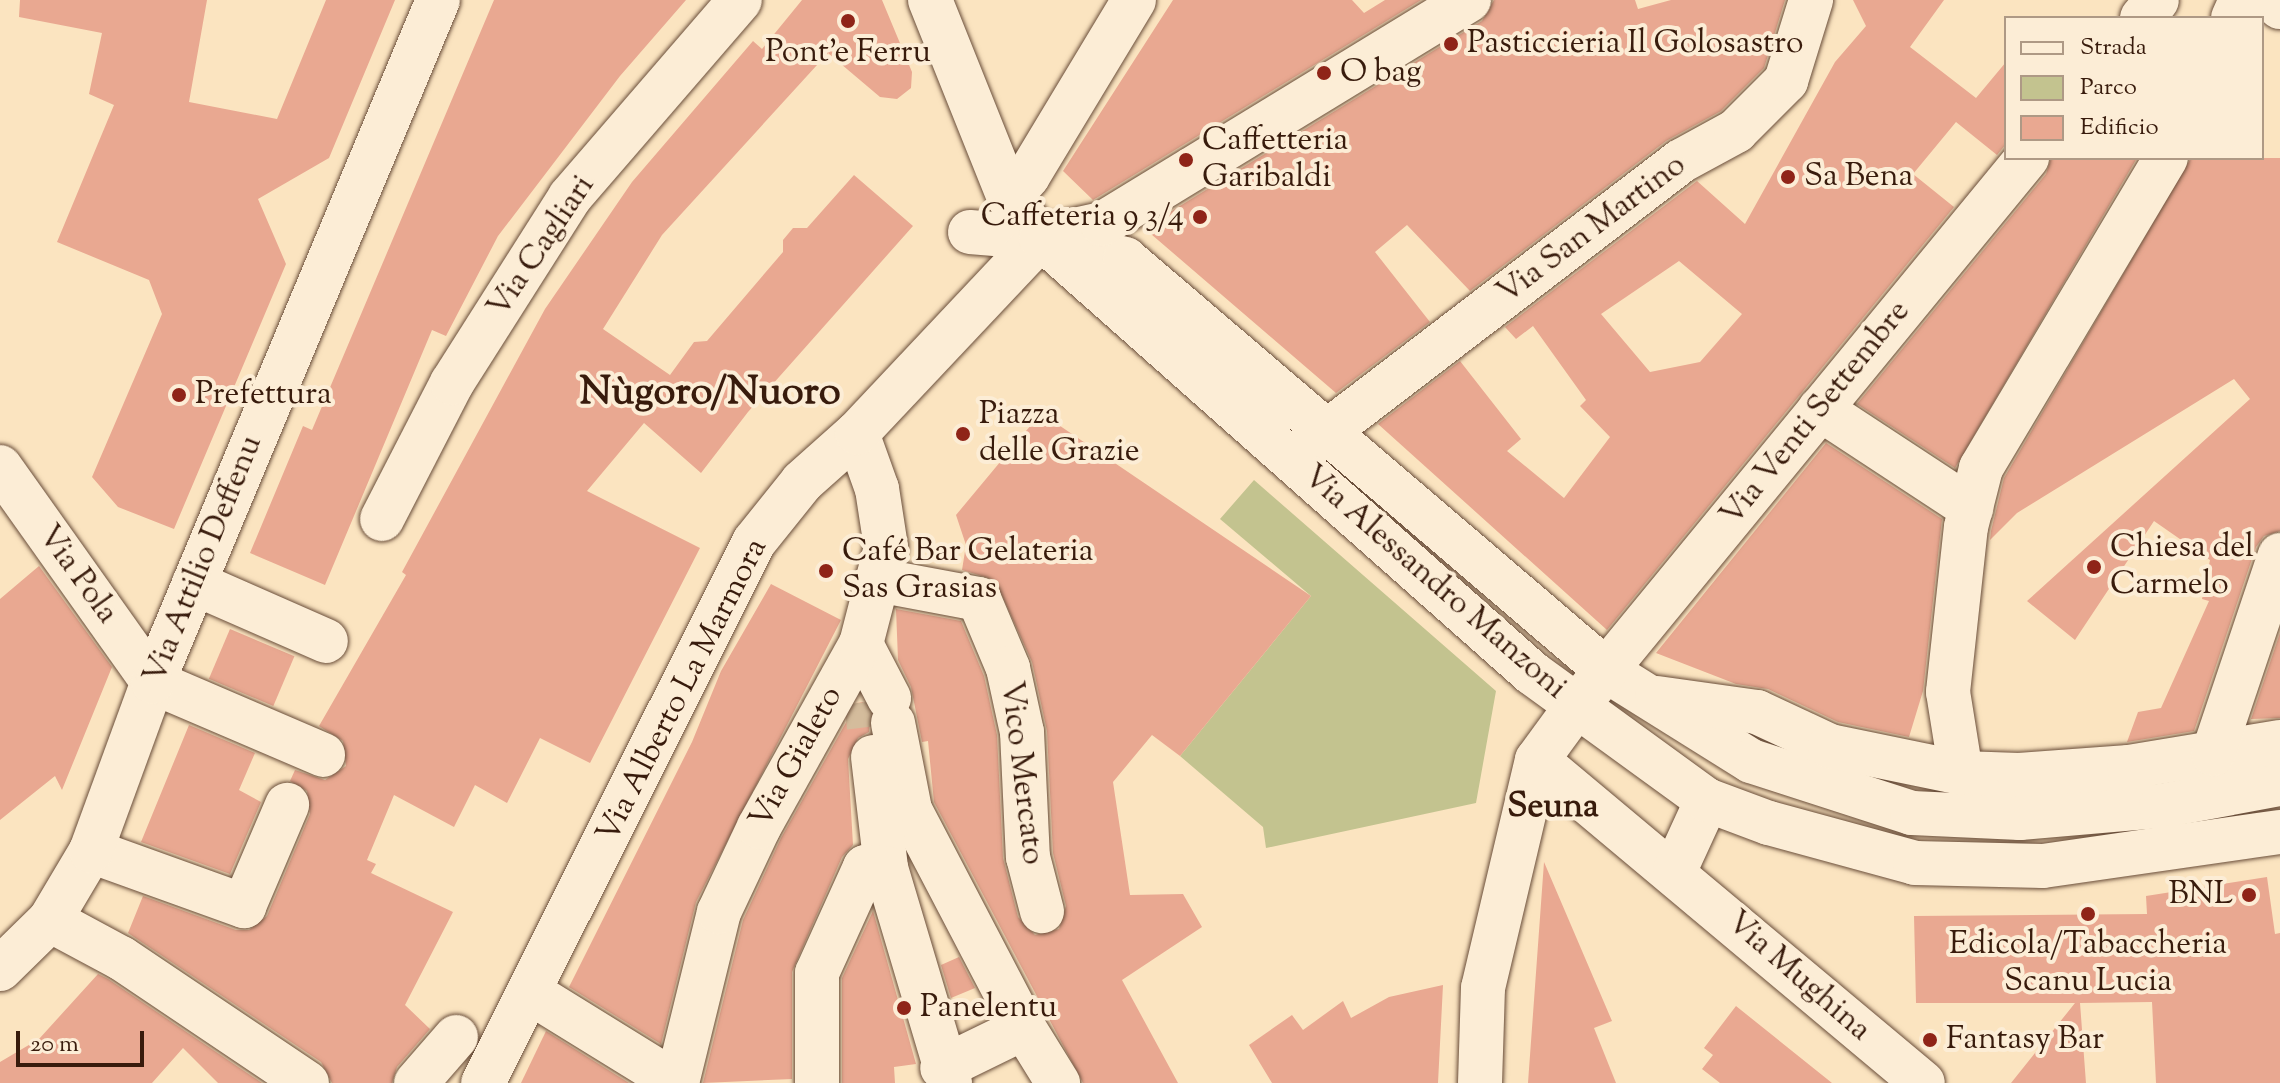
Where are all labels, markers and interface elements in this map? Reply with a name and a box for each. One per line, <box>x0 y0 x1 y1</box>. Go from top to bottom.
marker: Pont'e Ferru <box>839 12 857 30</box>
legend <box>2004 16 2264 160</box>
place label: Pasticcieria Il Golosastro <box>1467 25 1803 63</box>
text: Strada <box>2080 31 2147 65</box>
place label: Pont'e Ferru <box>765 34 931 72</box>
marker: Pasticcieria Il Golosastro <box>1442 35 1460 53</box>
place label: O bag <box>1340 54 1422 92</box>
marker: O bag <box>1315 64 1333 82</box>
text: Parco <box>2080 71 2137 105</box>
text: Edificio <box>2080 111 2159 145</box>
place label: Caffetteria Garibaldi <box>1202 123 1348 198</box>
street label: Via San Martino <box>1490 147 1694 313</box>
marker: Caffetteria Garibaldi <box>1177 151 1195 169</box>
place label: Sa Bena <box>1804 158 1913 196</box>
marker: Sa Bena <box>1779 168 1797 186</box>
street label: Via Cagliari <box>480 169 604 325</box>
place label: Caffeteria 9 3/4 <box>981 198 1184 236</box>
marker: Caffeteria 9 3/4 <box>1191 208 1209 226</box>
street label: Via Venti Settembre <box>1713 294 1919 534</box>
district label: Nùgoro/Nuoro <box>579 370 841 418</box>
place label: Prefettura <box>195 376 332 414</box>
marker: Prefettura <box>170 386 188 404</box>
place label: Piazza delle Grazie <box>979 397 1140 472</box>
marker: Piazza delle Grazie <box>954 425 972 443</box>
street label: Via Attilio Deffenu <box>137 430 271 690</box>
street label: Via Alessandro Manzoni <box>1294 458 1574 708</box>
street label: Via Pola <box>28 518 126 632</box>
place label: Chiesa del Carmelo <box>2110 530 2254 605</box>
street label: Via Alberto La Marmora <box>590 532 776 850</box>
place label: Café Bar Gelateria Sas Grasias <box>842 534 1093 609</box>
marker: Chiesa del Carmelo <box>2085 558 2103 576</box>
marker: Café Bar Gelateria Sas Grasias <box>817 562 835 580</box>
street label: Vico Mercato <box>991 679 1051 867</box>
street label: Via Gialeto <box>742 680 852 836</box>
district label: Seuna <box>1507 788 1599 828</box>
place label: BNL <box>2168 876 2233 914</box>
marker: BNL <box>2240 886 2258 904</box>
street label: Via Mughina <box>1718 904 1878 1050</box>
marker: Edicola/Tabaccheria Scanu Lucia <box>2079 905 2097 923</box>
place label: Edicola/Tabaccheria Scanu Lucia <box>1949 927 2227 1002</box>
place label: Panelentu <box>920 989 1057 1027</box>
marker: Panelentu <box>895 999 913 1017</box>
scale bar <box>20 1015 148 1065</box>
place label: Fantasy Bar <box>1946 1021 2104 1059</box>
text: 20 m <box>30 1028 79 1062</box>
marker: Fantasy Bar <box>1921 1031 1939 1049</box>

